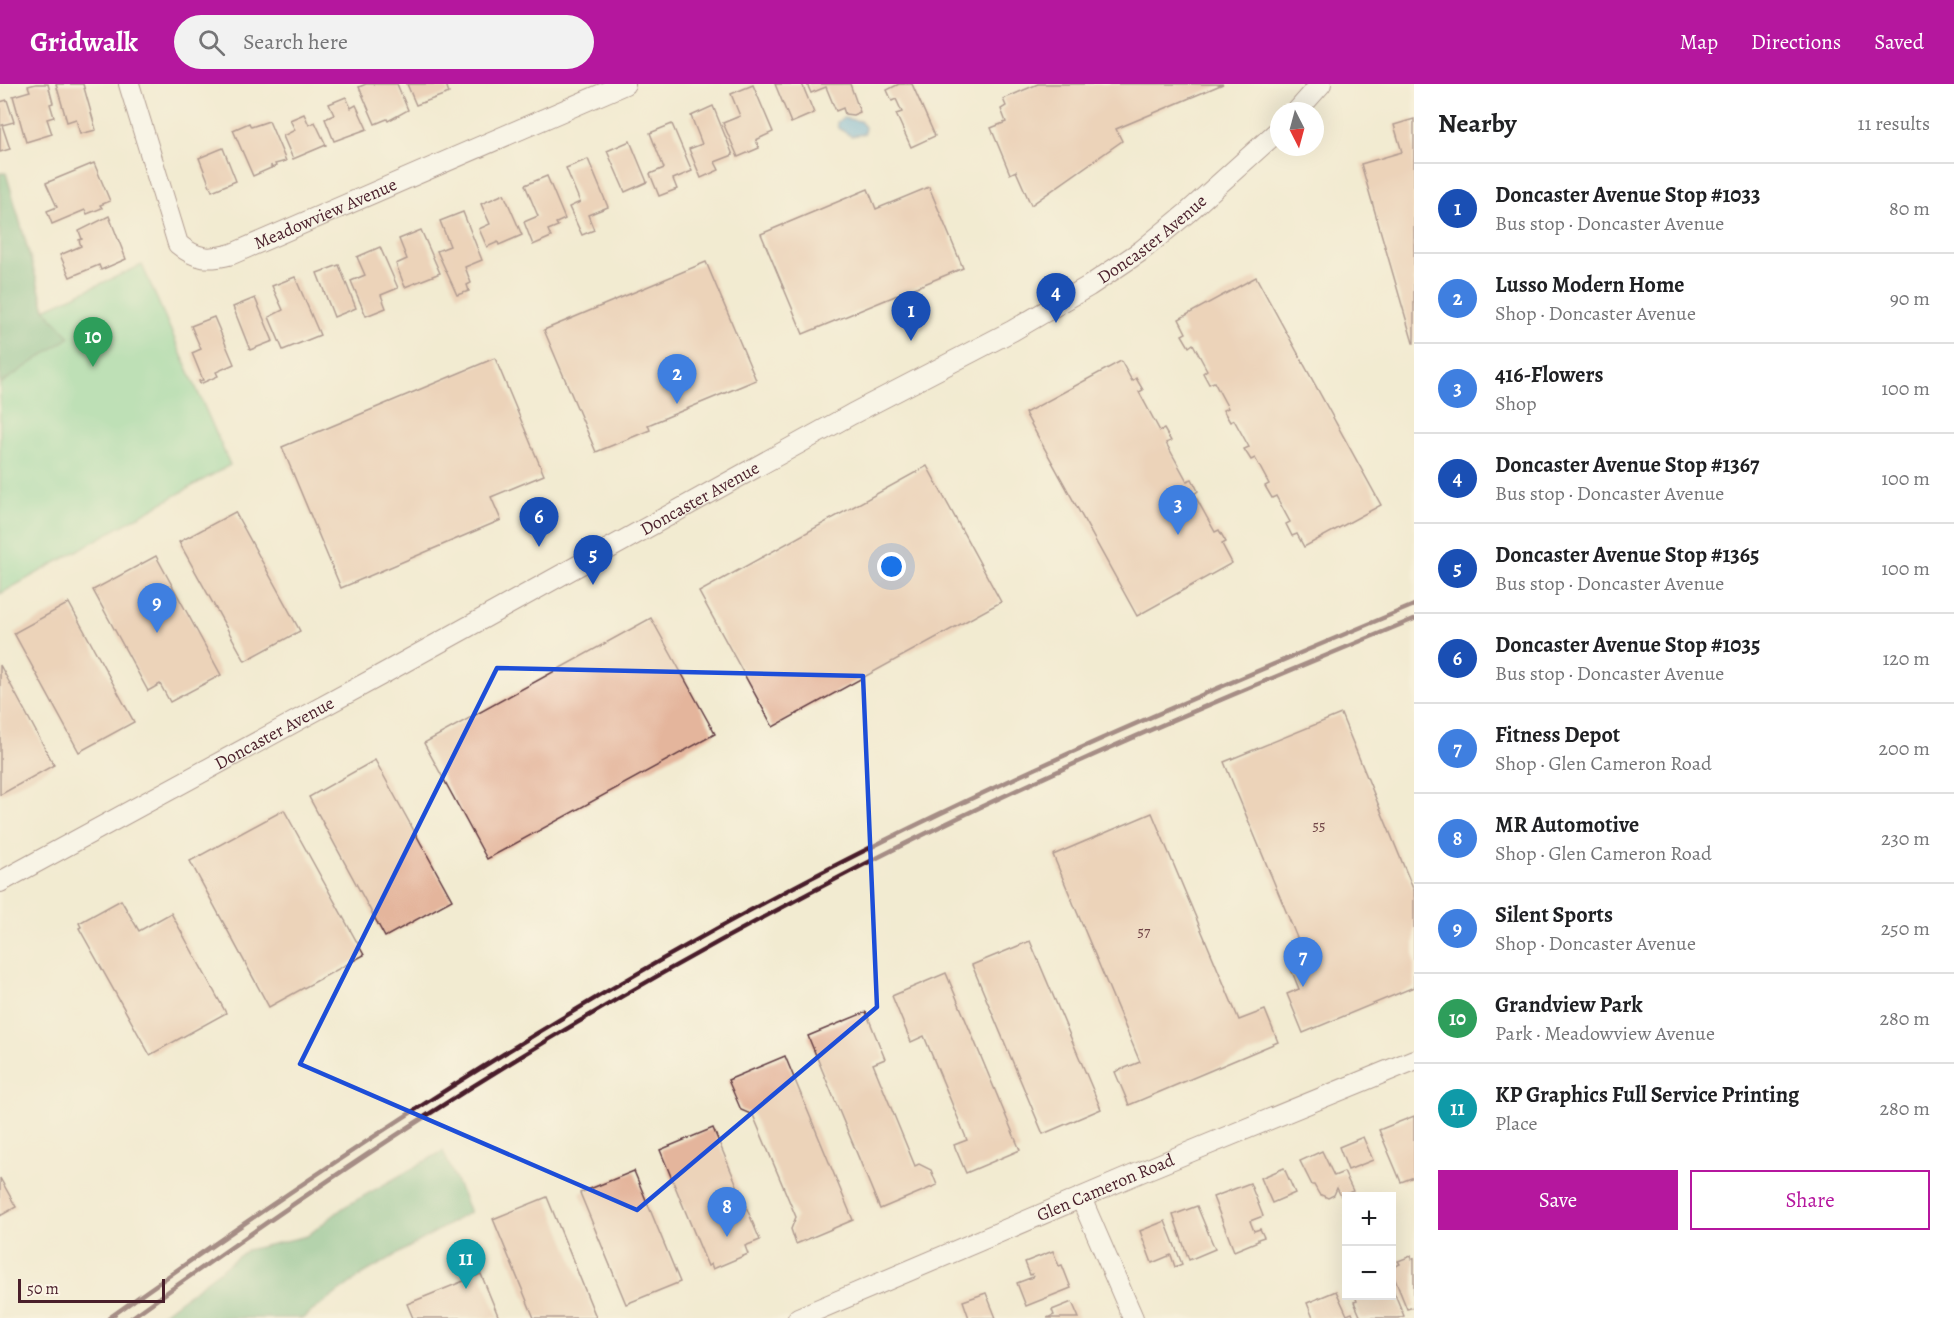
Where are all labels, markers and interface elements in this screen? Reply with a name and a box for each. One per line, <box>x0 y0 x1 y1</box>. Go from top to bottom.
search box <box>174 15 594 69</box>
text: Gridwalk <box>30 23 138 61</box>
icon: search <box>195 26 228 59</box>
text: Search here <box>243 27 348 57</box>
text: Map <box>1680 28 1718 56</box>
text: Directions <box>1751 28 1841 56</box>
text: Saved <box>1874 28 1924 56</box>
north arrow <box>1270 102 1324 156</box>
text: Nearby <box>1438 106 1517 141</box>
text: 11 results <box>1858 110 1930 137</box>
street label: Meadowview Avenue <box>250 172 401 255</box>
text: Doncaster Avenue Stop #1033 <box>1495 180 1760 210</box>
street label: Doncaster Avenue <box>1092 189 1212 289</box>
text: 1 <box>1454 195 1461 222</box>
text: 80 m <box>1889 195 1930 222</box>
text: Bus stop · Doncaster Avenue <box>1495 210 1724 237</box>
text: Lusso Modern Home <box>1495 270 1684 300</box>
pin: 4 <box>1036 274 1076 323</box>
text: 2 <box>1453 285 1462 312</box>
text: 90 m <box>1890 285 1930 312</box>
pin: 1 <box>892 292 930 341</box>
text: Shop · Doncaster Avenue <box>1495 300 1696 327</box>
pin: 10 <box>74 318 112 367</box>
pin: 2 <box>658 354 696 404</box>
text: 416-Flowers <box>1495 360 1603 390</box>
text: 3 <box>1453 375 1462 402</box>
text: 100 m <box>1881 375 1930 402</box>
text: Shop <box>1495 390 1537 417</box>
text: Doncaster Avenue Stop #1367 <box>1495 450 1760 480</box>
street label: Doncaster Avenue <box>636 456 764 541</box>
text: 4 <box>1453 465 1462 492</box>
text: 100 m <box>1881 465 1930 492</box>
text: Bus stop · Doncaster Avenue <box>1495 480 1724 507</box>
pin: 3 <box>1158 486 1198 535</box>
pin: 6 <box>520 498 558 547</box>
pin: 5 <box>574 536 612 585</box>
text: Doncaster Avenue Stop #1365 <box>1495 540 1760 570</box>
your location <box>877 552 906 581</box>
text: 5 <box>1453 555 1462 582</box>
text: 100 m <box>1881 555 1930 582</box>
text: Bus stop · Doncaster Avenue <box>1495 570 1724 597</box>
pin: 9 <box>138 584 176 633</box>
text: Doncaster Avenue Stop #1035 <box>1495 630 1760 660</box>
text: 6 <box>1453 645 1462 672</box>
text: 120 m <box>1882 645 1930 672</box>
text: Bus stop · Doncaster Avenue <box>1495 660 1724 687</box>
street label: Doncaster Avenue <box>210 691 338 775</box>
text: Fitness Depot <box>1495 720 1620 750</box>
text: 7 <box>1453 735 1462 762</box>
text: 200 m <box>1879 735 1930 762</box>
text: Shop · Glen Cameron Road <box>1495 750 1712 777</box>
text: MR Automotive <box>1495 810 1639 840</box>
house number: 55 <box>1313 816 1325 836</box>
text: 8 <box>1453 825 1462 852</box>
text: 230 m <box>1881 825 1930 852</box>
text: Shop · Glen Cameron Road <box>1495 840 1712 867</box>
text: Silent Sports <box>1495 900 1613 930</box>
text: 9 <box>1453 915 1462 942</box>
text: 250 m <box>1881 915 1930 942</box>
house number: 57 <box>1138 922 1151 942</box>
text: Shop · Doncaster Avenue <box>1495 930 1696 957</box>
pin: 7 <box>1284 938 1322 987</box>
text: Grandview Park <box>1495 990 1643 1020</box>
text: 10 <box>1449 1005 1466 1032</box>
text: 280 m <box>1880 1005 1930 1032</box>
text: Park · Meadowview Avenue <box>1495 1020 1715 1047</box>
text: KP Graphics Full Service Printing <box>1495 1080 1799 1110</box>
text: 11 <box>1450 1095 1465 1122</box>
text: 280 m <box>1880 1095 1930 1122</box>
text: Place <box>1495 1110 1537 1137</box>
street label: Glen Cameron Road <box>1033 1148 1178 1227</box>
button: Save <box>1438 1170 1678 1230</box>
button: Share <box>1690 1170 1930 1230</box>
pin: 8 <box>708 1188 746 1237</box>
map controls <box>1342 1192 1396 1300</box>
button: + <box>1342 1192 1396 1246</box>
pin: 11 <box>446 1240 486 1289</box>
button: − <box>1342 1246 1396 1300</box>
scale bar <box>18 1276 165 1304</box>
text: 50 m <box>27 1278 59 1300</box>

